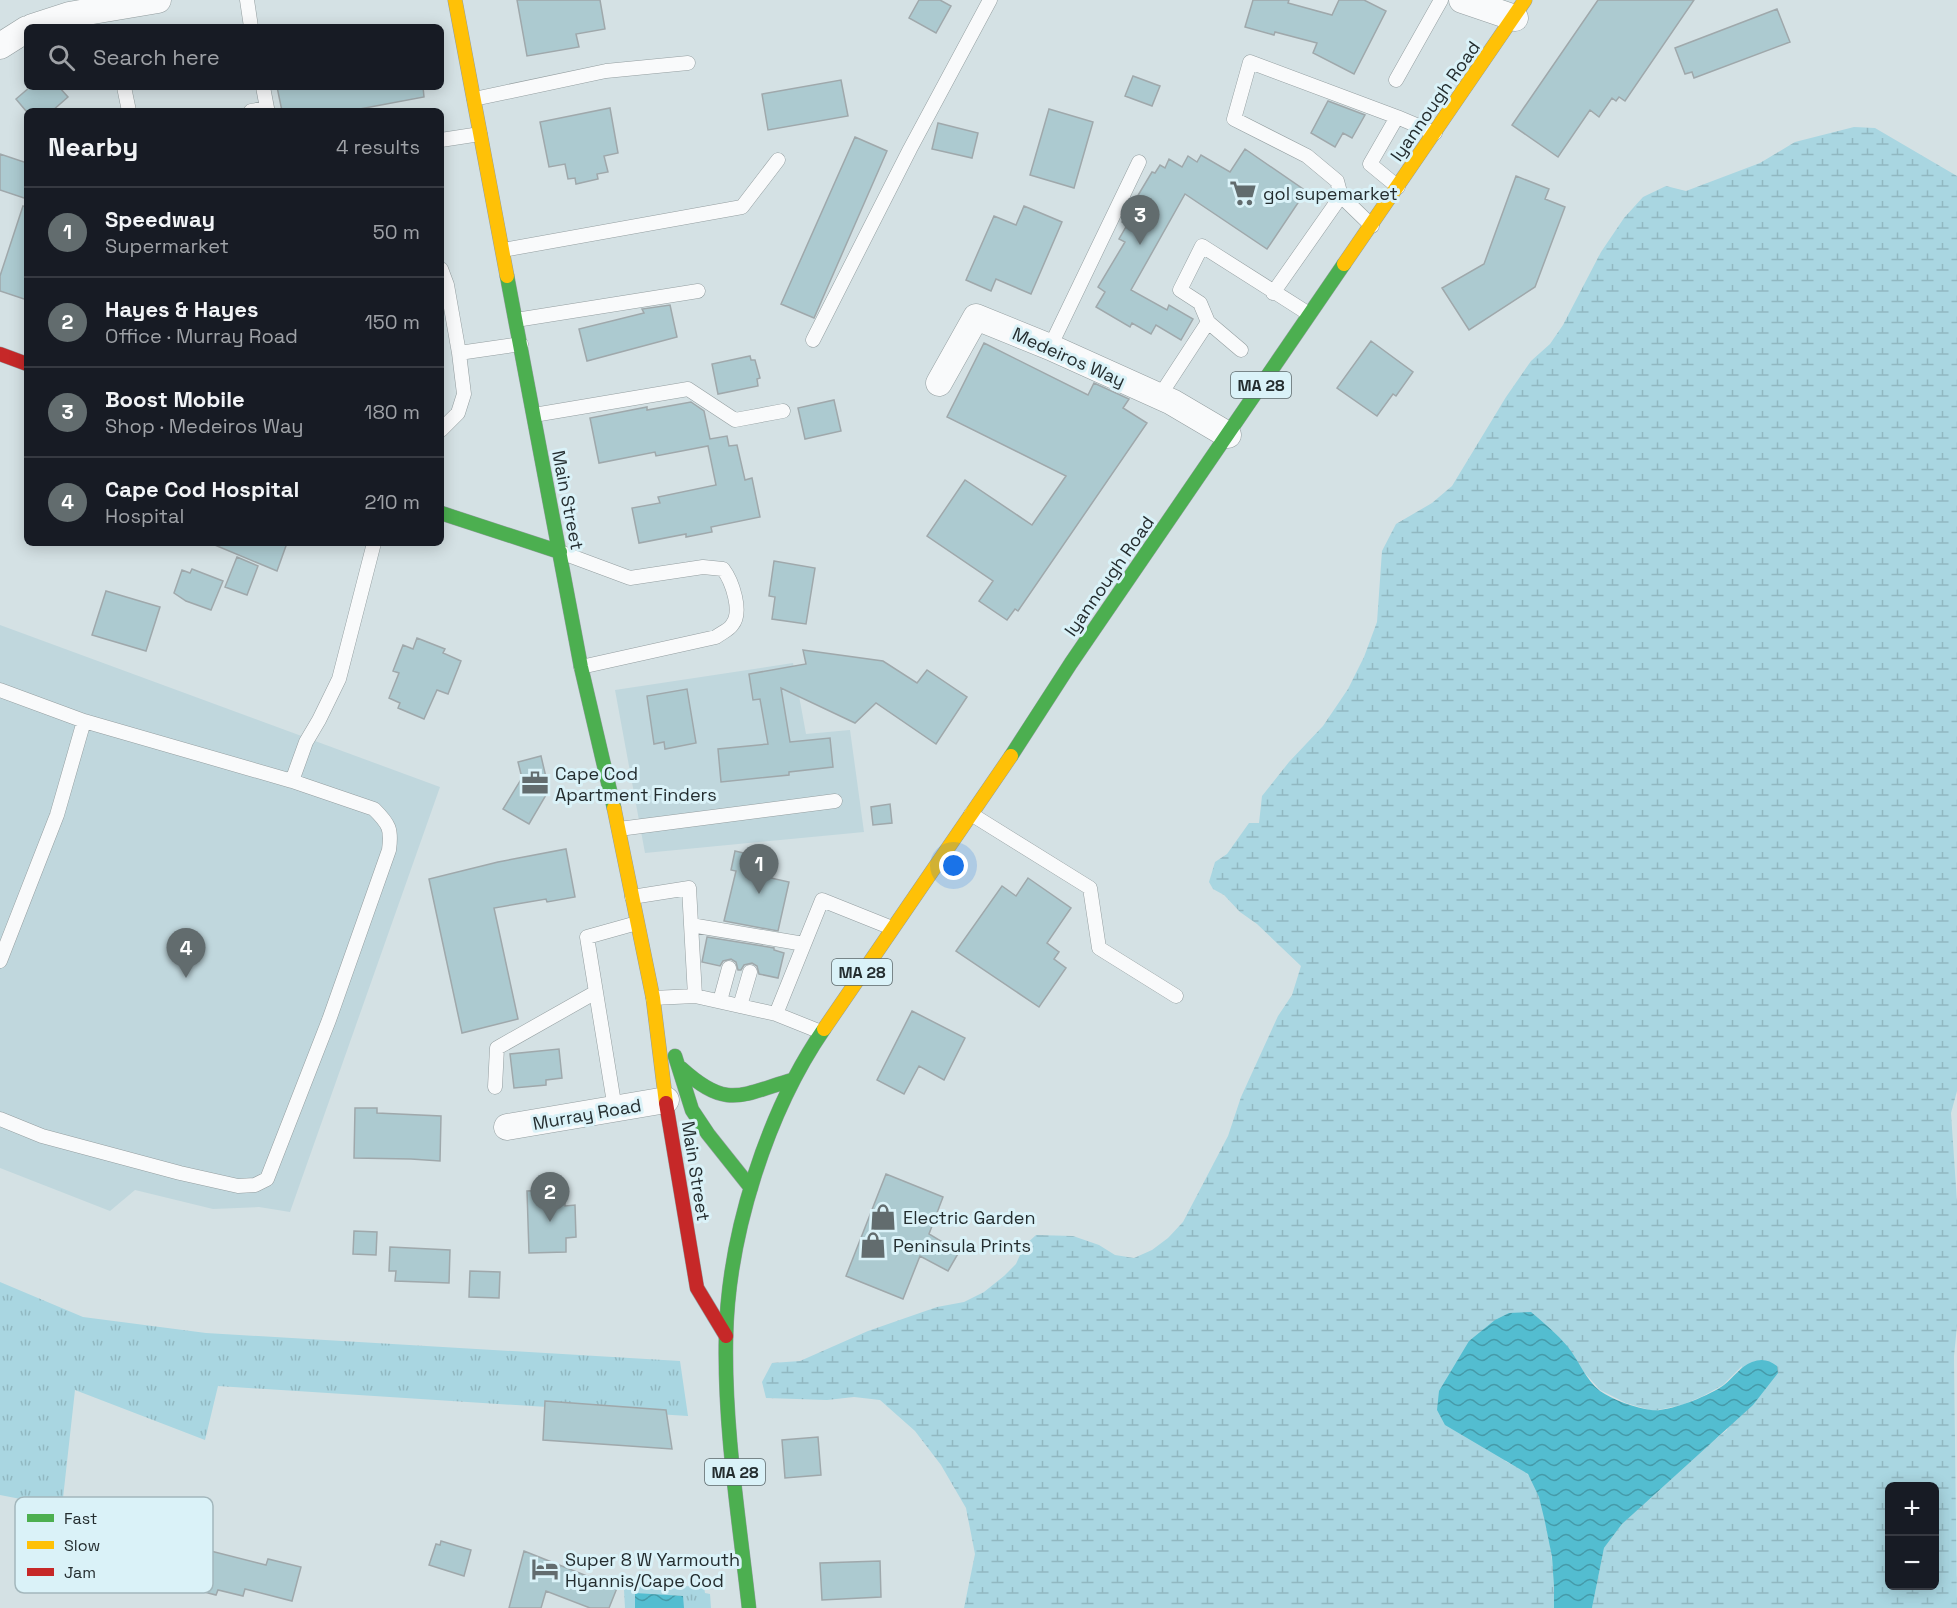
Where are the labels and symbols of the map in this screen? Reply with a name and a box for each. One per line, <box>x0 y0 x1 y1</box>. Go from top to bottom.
street label: Iyannough Road <box>1385 37 1485 165</box>
supermarket icon: gol supemarket <box>1228 178 1258 208</box>
place label: gol supemarket <box>1263 182 1398 205</box>
pin: 3 <box>1120 196 1160 245</box>
street label: Medeiros Way <box>1009 322 1129 392</box>
road number: MA 28 <box>1231 372 1291 398</box>
street label: Main Street <box>547 448 589 552</box>
street label: Iyannough Road <box>1059 512 1159 640</box>
place label: Cape Cod Apartment Finders <box>555 762 717 806</box>
office icon: Cape Cod Apartment Finders <box>520 768 550 798</box>
pin: 1 <box>740 844 778 894</box>
your location <box>939 851 968 880</box>
pin: 4 <box>166 928 206 978</box>
road number: MA 28 <box>832 959 892 985</box>
street label: Murray Road <box>531 1093 643 1135</box>
street label: Main Street <box>677 1119 715 1223</box>
pin: 2 <box>530 1172 570 1222</box>
shop icon: Electric Garden <box>868 1202 898 1232</box>
place label: Electric Garden <box>903 1206 1035 1229</box>
shop icon: Peninsula Prints <box>858 1230 888 1260</box>
place label: Peninsula Prints <box>893 1234 1031 1257</box>
road number: MA 28 <box>705 1459 765 1485</box>
legend <box>15 1497 213 1593</box>
text: Fast <box>64 1508 97 1529</box>
text: Slow <box>64 1535 100 1556</box>
place label: Super 8 W Yarmouth Hyannis/Cape Cod <box>565 1548 740 1592</box>
hotel icon: Super 8 W Yarmouth Hyannis/Cape Cod <box>530 1554 560 1584</box>
text: Jam <box>64 1562 96 1583</box>

